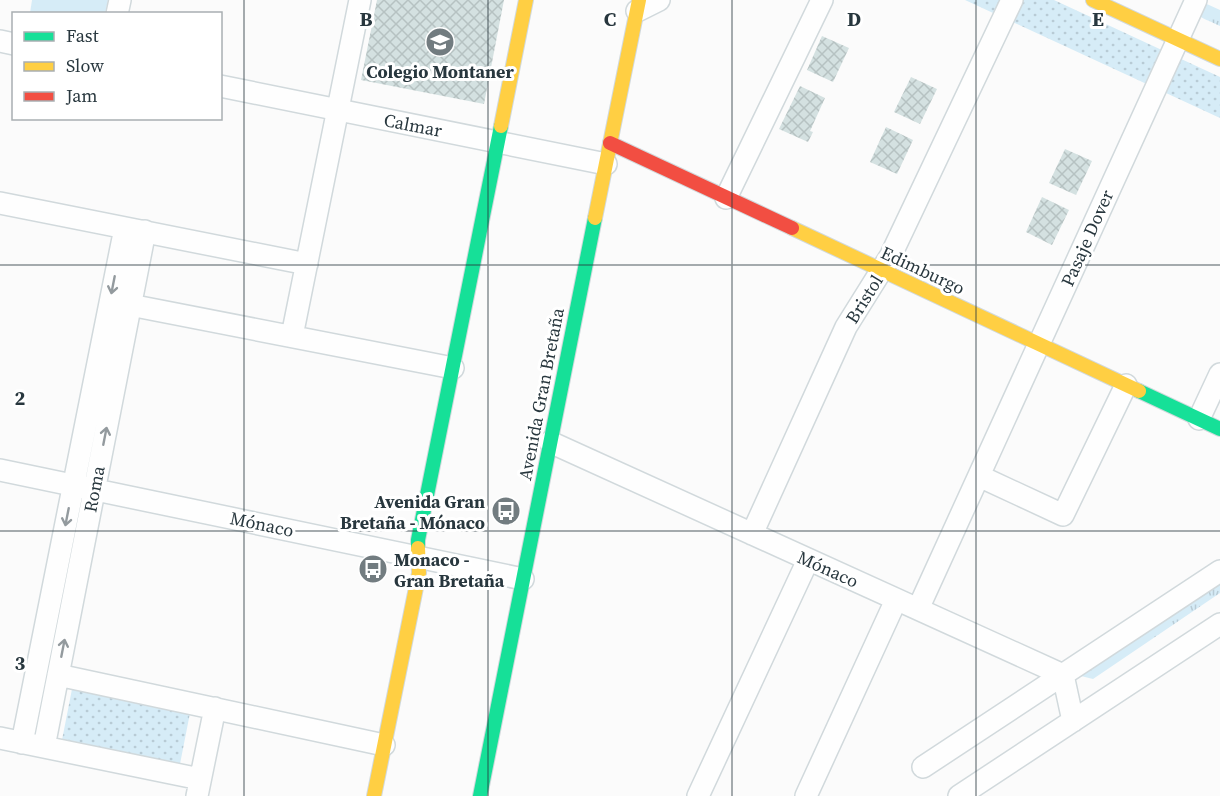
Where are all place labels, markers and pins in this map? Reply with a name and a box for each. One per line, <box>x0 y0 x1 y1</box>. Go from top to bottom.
school or university icon: Colegio Montaner <box>424 26 456 58</box>
place label: Colegio Montaner <box>366 59 514 84</box>
place label: Avenida Gran Bretaña - Mónaco <box>340 489 485 535</box>
bus stop icon: Avenida Gran Bretaña - Mónaco <box>490 495 522 527</box>
place label: Monaco - Gran Bretaña <box>394 547 505 593</box>
bus stop icon: Monaco - Gran Bretaña <box>357 553 389 585</box>

